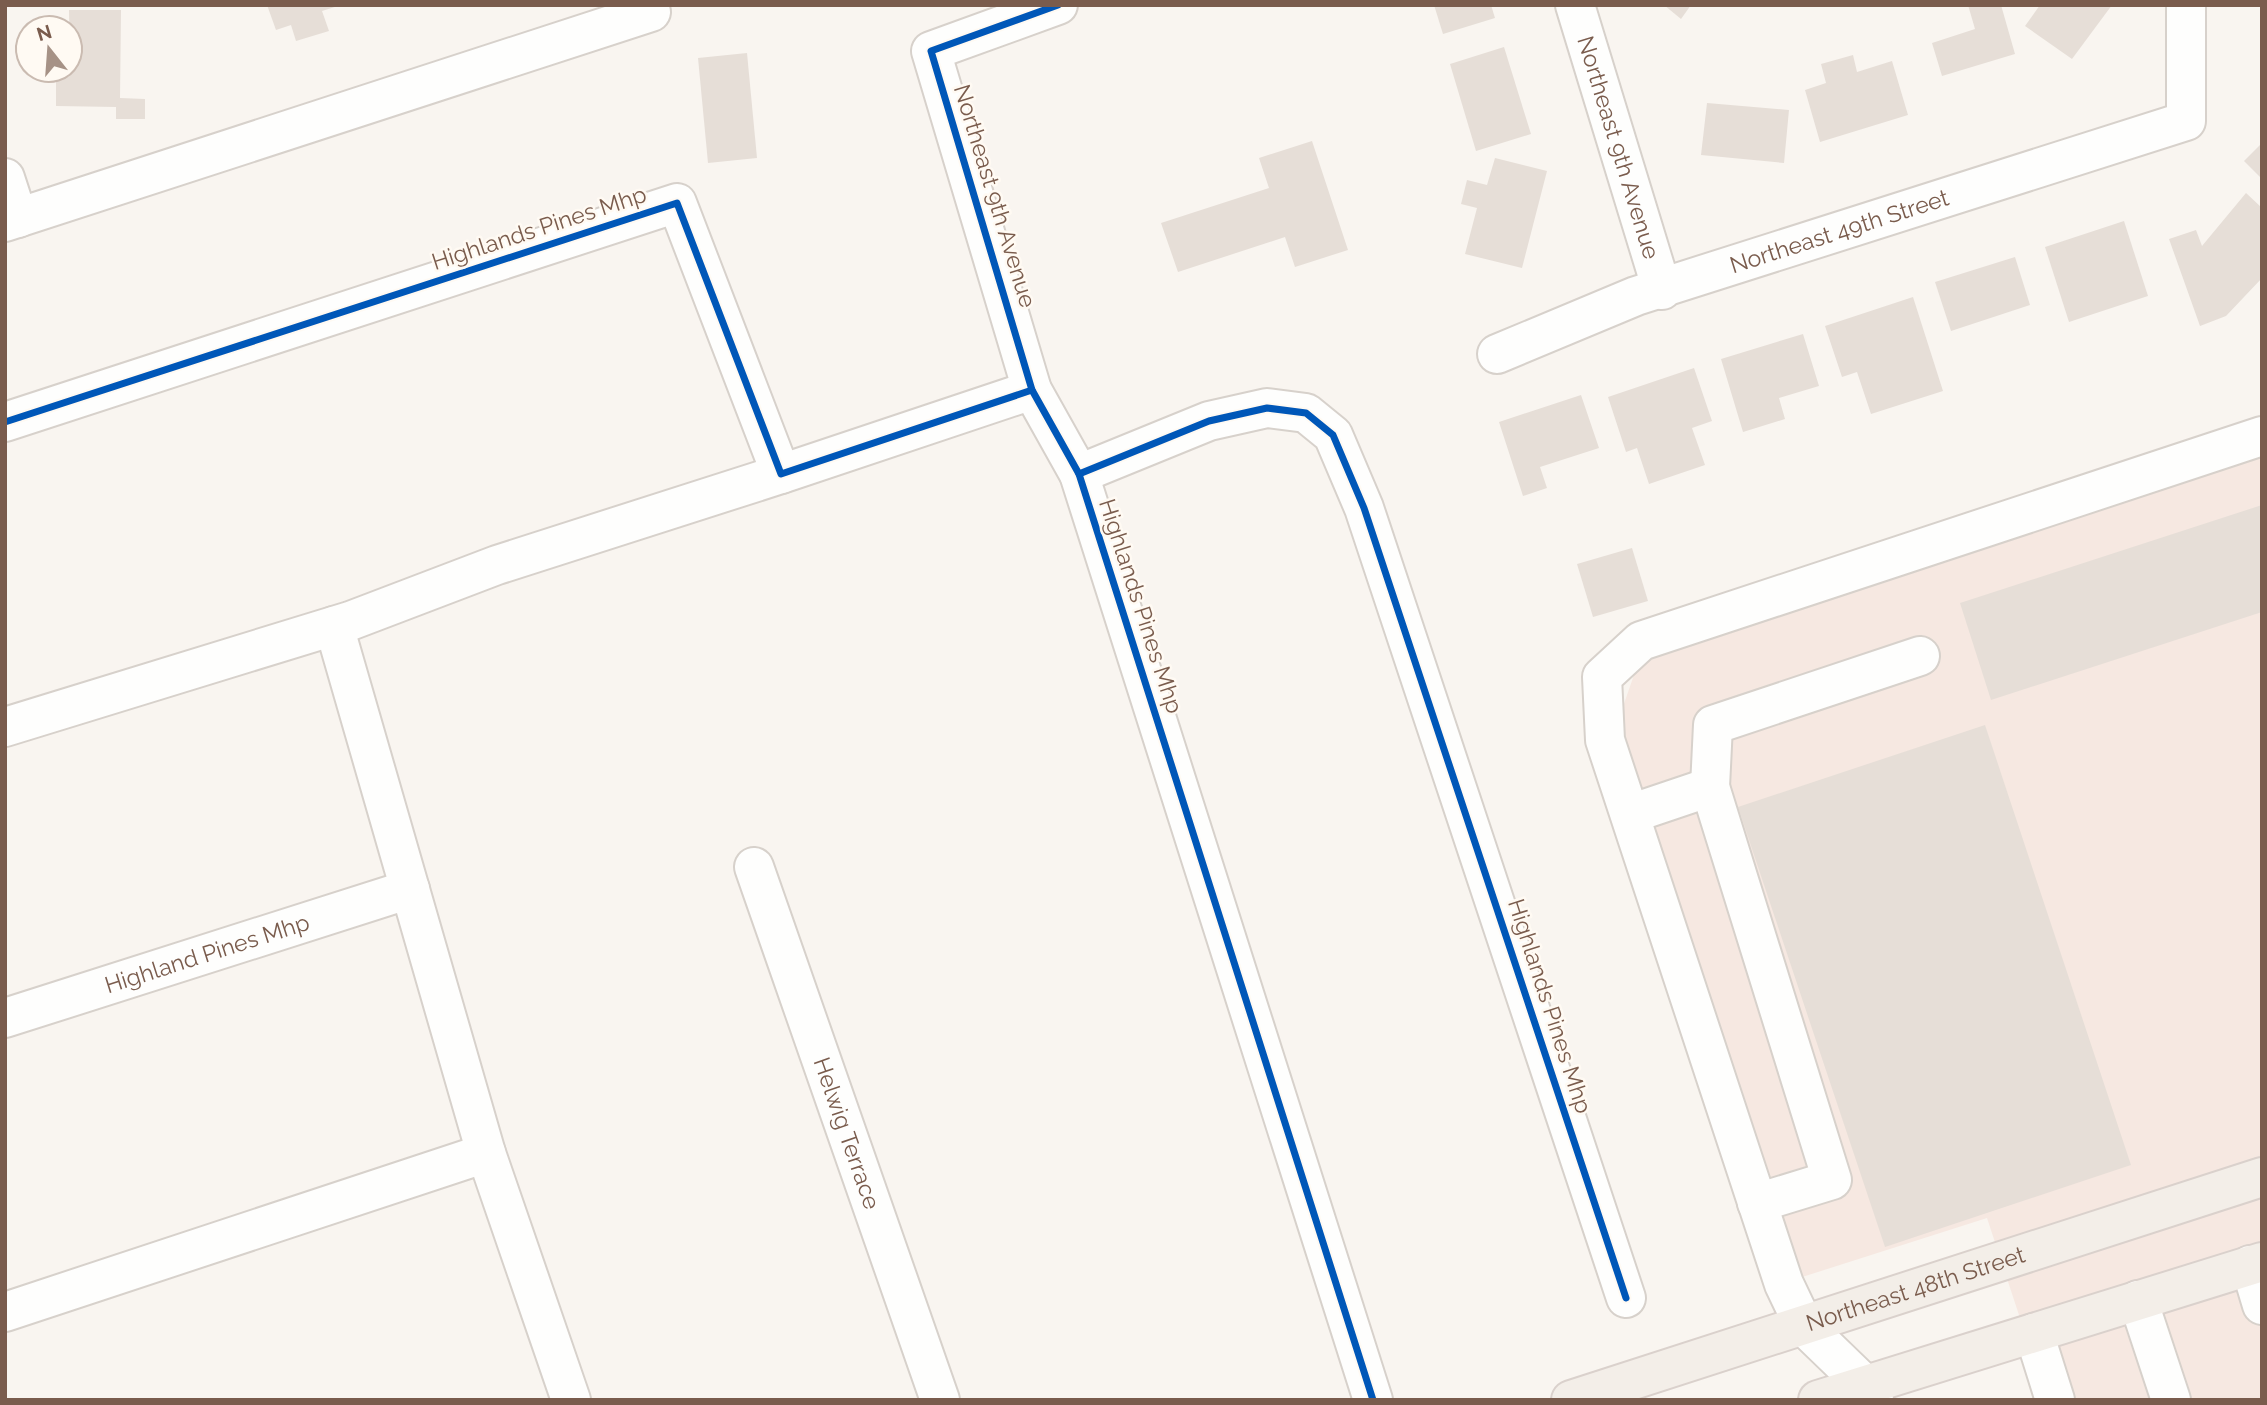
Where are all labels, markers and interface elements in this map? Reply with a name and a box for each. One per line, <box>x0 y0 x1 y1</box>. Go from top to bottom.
north arrow <box>14 14 84 84</box>
text: N <box>34 20 54 45</box>
street label: Northeast 9th Avenue <box>1572 33 1666 262</box>
street label: Northeast 9th Avenue <box>949 81 1042 311</box>
street label: Highlands Pines Mhp <box>428 180 650 275</box>
street label: Northeast 49th Street <box>1726 183 1952 278</box>
street label: Highlands Pines Mhp <box>1094 495 1189 717</box>
street label: Highlands Pines Mhp <box>1503 895 1598 1117</box>
street label: Highland Pines Mhp <box>101 908 312 998</box>
street label: Helwig Terrace <box>808 1054 886 1213</box>
street label: Northeast 48th Street <box>1803 1240 2028 1336</box>

